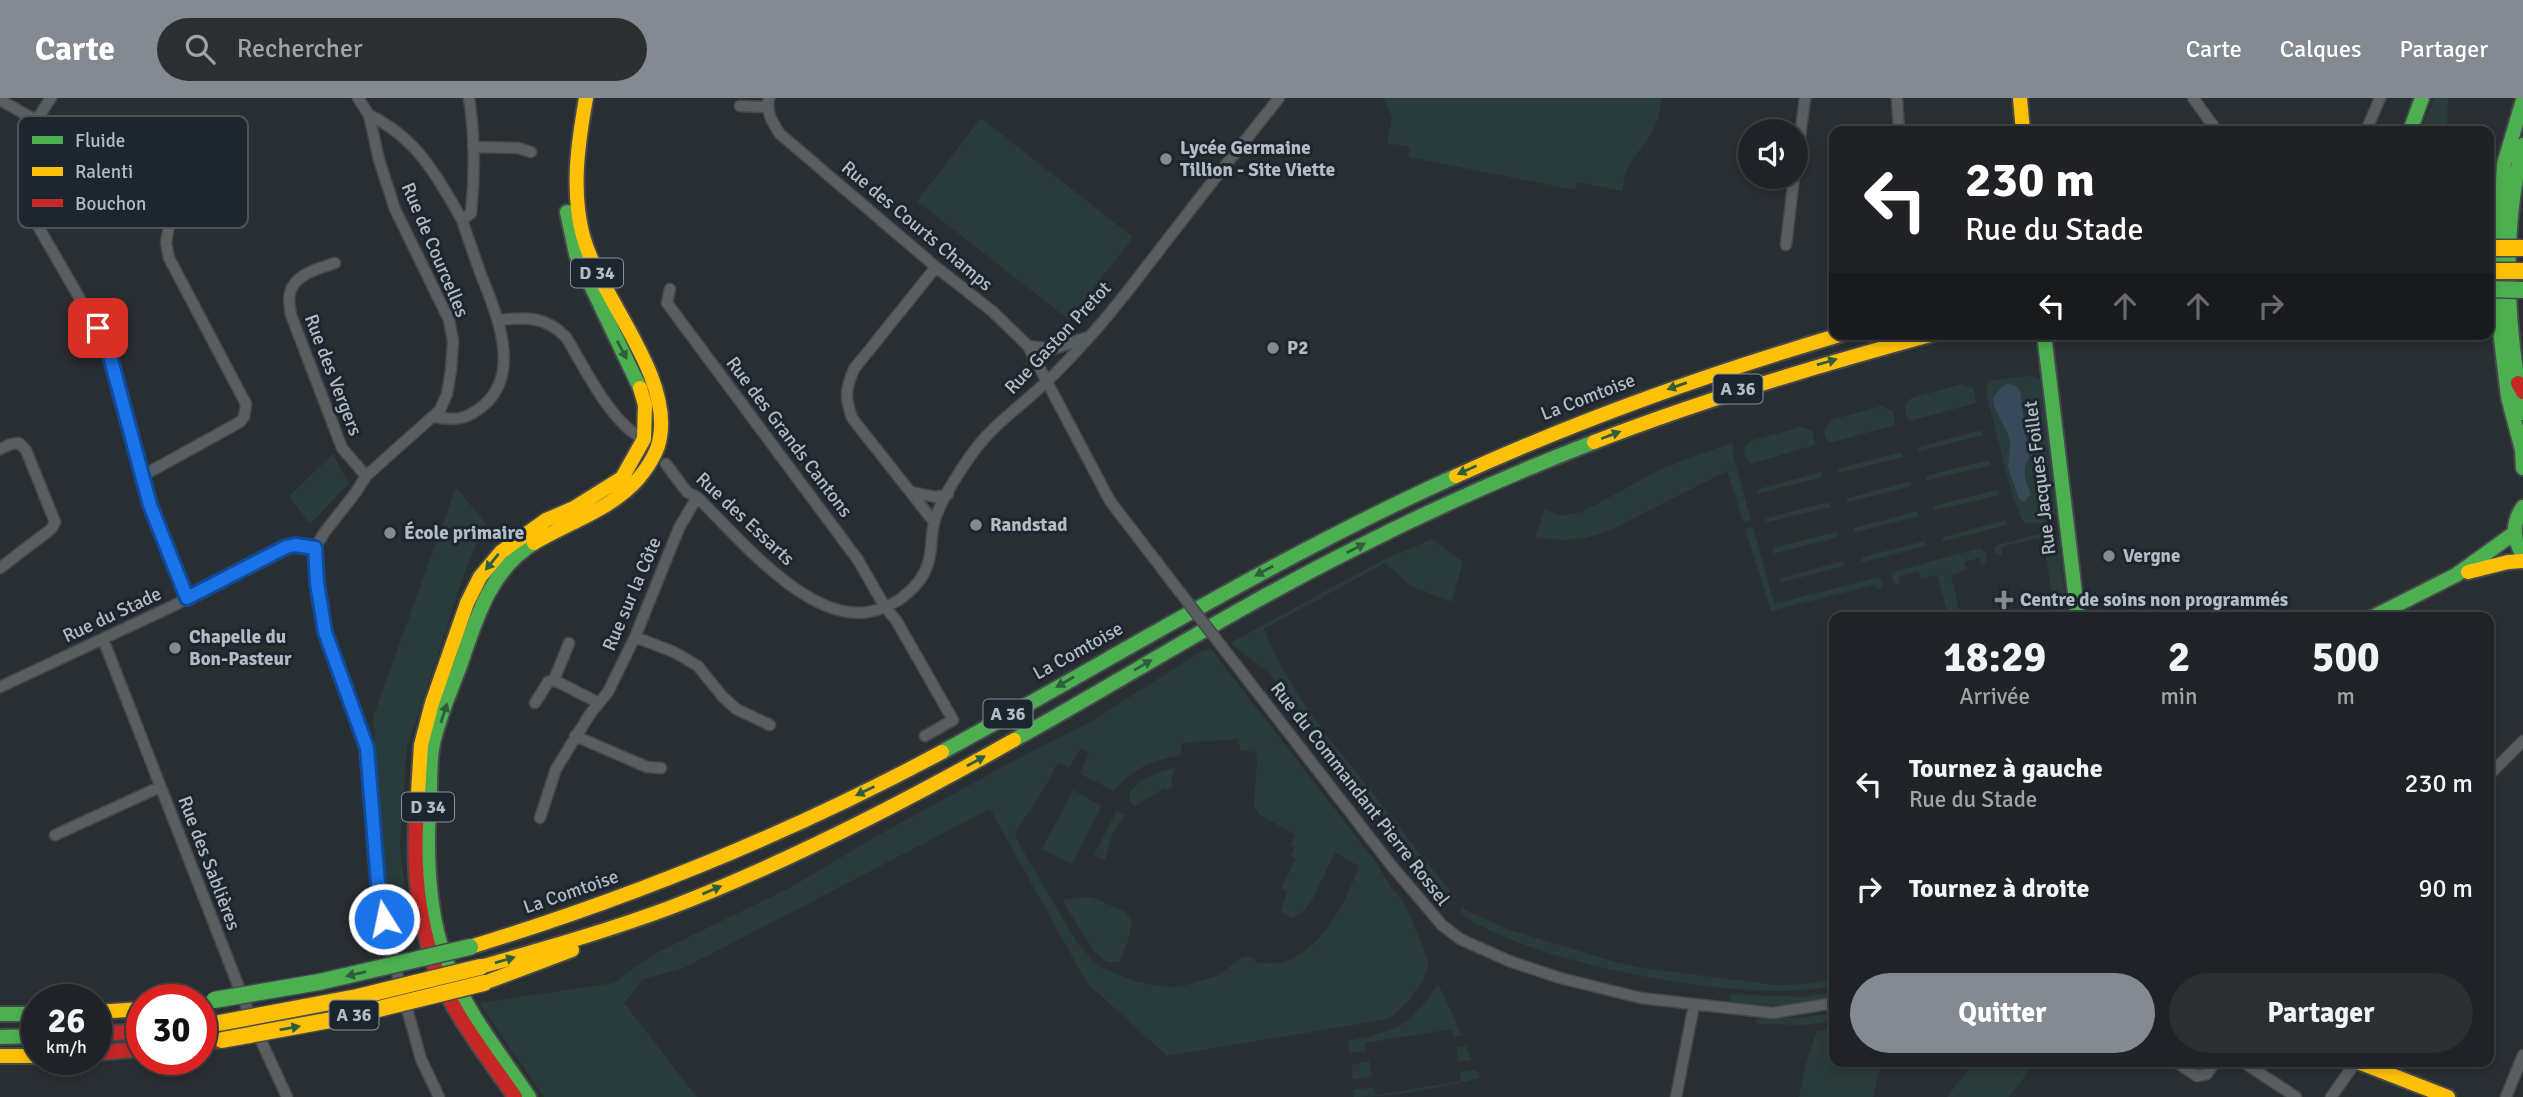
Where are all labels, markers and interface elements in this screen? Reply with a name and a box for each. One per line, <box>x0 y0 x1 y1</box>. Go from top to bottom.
search box <box>157 18 647 81</box>
text: Carte <box>35 29 115 70</box>
icon: search <box>181 30 219 68</box>
text: Rechercher <box>237 33 363 65</box>
text: Carte <box>2186 34 2242 64</box>
text: Calques <box>2280 34 2361 64</box>
text: Partager <box>2399 34 2488 64</box>
legend <box>18 116 248 228</box>
map controls <box>1738 119 1808 189</box>
button: sound <box>1738 119 1808 189</box>
text: Fluide <box>75 129 125 153</box>
place label: Lycée Germaine Tillion - Site Viette <box>1180 136 1335 182</box>
text: 230 m <box>1965 150 2095 210</box>
marker: Lycée Germaine Tillion - Site Viette <box>1158 151 1174 167</box>
icon: left <box>1850 154 1941 245</box>
street label: Rue des Courts Champs <box>836 156 998 296</box>
text: Ralenti <box>75 160 133 184</box>
street label: Rue de Courcelles <box>396 179 474 321</box>
text: Bouchon <box>75 192 146 216</box>
text: Rue du Stade <box>1965 210 2144 249</box>
road number: D 34 <box>571 258 623 288</box>
street label: Rue Gaston Pretot <box>1000 276 1117 399</box>
icon: left <box>2033 287 2071 325</box>
icon: ahead <box>2106 287 2144 325</box>
icon: ahead <box>2179 287 2217 325</box>
icon: right <box>2252 287 2290 325</box>
pin <box>68 298 128 358</box>
icon: arrive <box>79 309 117 347</box>
street label: Rue des Vergers <box>299 311 367 439</box>
place label: P2 <box>1287 336 1308 360</box>
one-way arrow <box>616 340 628 360</box>
marker: P2 <box>1265 340 1281 356</box>
street label: Rue des Grands Cantons <box>721 352 857 522</box>
one-way arrow <box>1816 357 1837 367</box>
street label: La Comtoise <box>1537 368 1639 426</box>
road number: A 36 <box>1714 374 1762 404</box>
one-way arrow <box>1666 381 1687 392</box>
street label: Rue Jacques Foillet <box>2019 399 2061 557</box>
one-way arrow <box>1600 429 1621 440</box>
one-way arrow <box>1457 464 1477 476</box>
street label: Rue des Essarts <box>691 467 799 571</box>
place label: Randstad <box>990 513 1067 537</box>
marker: Randstad <box>968 517 984 533</box>
place label: École primaire <box>404 521 524 545</box>
marker: École primaire <box>382 525 398 541</box>
street label: Rue sur la Côte <box>597 533 667 655</box>
one-way arrow <box>1346 543 1366 554</box>
place label: Vergne <box>2123 544 2180 568</box>
marker: Vergne <box>2101 548 2117 564</box>
one-way arrow <box>486 553 500 571</box>
one-way arrow <box>1253 565 1273 577</box>
street label: Rue du Stade <box>59 582 165 648</box>
place label: Centre de soins non programmés <box>2020 588 2288 612</box>
marker: Centre de soins non programmés <box>1994 590 2014 610</box>
street label: La Comtoise <box>1029 616 1127 686</box>
place label: Chapelle du Bon-Pasteur <box>189 625 292 671</box>
text: 18:29 <box>1943 632 2046 683</box>
text: 2 <box>2168 632 2190 683</box>
text: 500 <box>2312 632 2380 683</box>
marker: Chapelle du Bon-Pasteur <box>167 640 183 656</box>
one-way arrow <box>1133 659 1153 671</box>
one-way arrow <box>1055 676 1074 688</box>
street label: Rue du Commandant Pierre Rossel <box>1265 677 1455 911</box>
text: Arrivée <box>1959 682 2030 711</box>
text: min <box>2160 682 2198 711</box>
text: m <box>2337 682 2355 711</box>
road number: A 36 <box>984 700 1032 728</box>
one-way arrow <box>439 702 449 723</box>
text: Tournez à gauche <box>1909 753 2103 785</box>
one-way arrow <box>967 755 986 767</box>
icon: left <box>1850 765 1888 803</box>
text: 230 m <box>2404 768 2473 800</box>
text: Rue du Stade <box>1909 785 2037 814</box>
one-way arrow <box>855 786 875 797</box>
street label: Rue des Sablières <box>172 792 246 934</box>
road number: D 34 <box>402 792 454 822</box>
street label: La Comtoise <box>520 865 622 919</box>
icon: right <box>1850 870 1888 908</box>
text: Tournez à droite <box>1909 873 2089 905</box>
text: 90 m <box>2418 873 2473 905</box>
position arrow <box>347 882 421 956</box>
one-way arrow <box>702 884 722 896</box>
one-way arrow <box>495 954 516 964</box>
one-way arrow <box>345 969 367 980</box>
button: Quitter <box>1850 973 2155 1053</box>
button: Partager <box>2169 973 2473 1053</box>
speed limit sign: 30 <box>126 984 217 1075</box>
text: 26 <box>48 999 85 1042</box>
road number: A 36 <box>330 1000 378 1030</box>
one-way arrow <box>279 1022 301 1033</box>
text: km/h <box>46 1036 87 1058</box>

